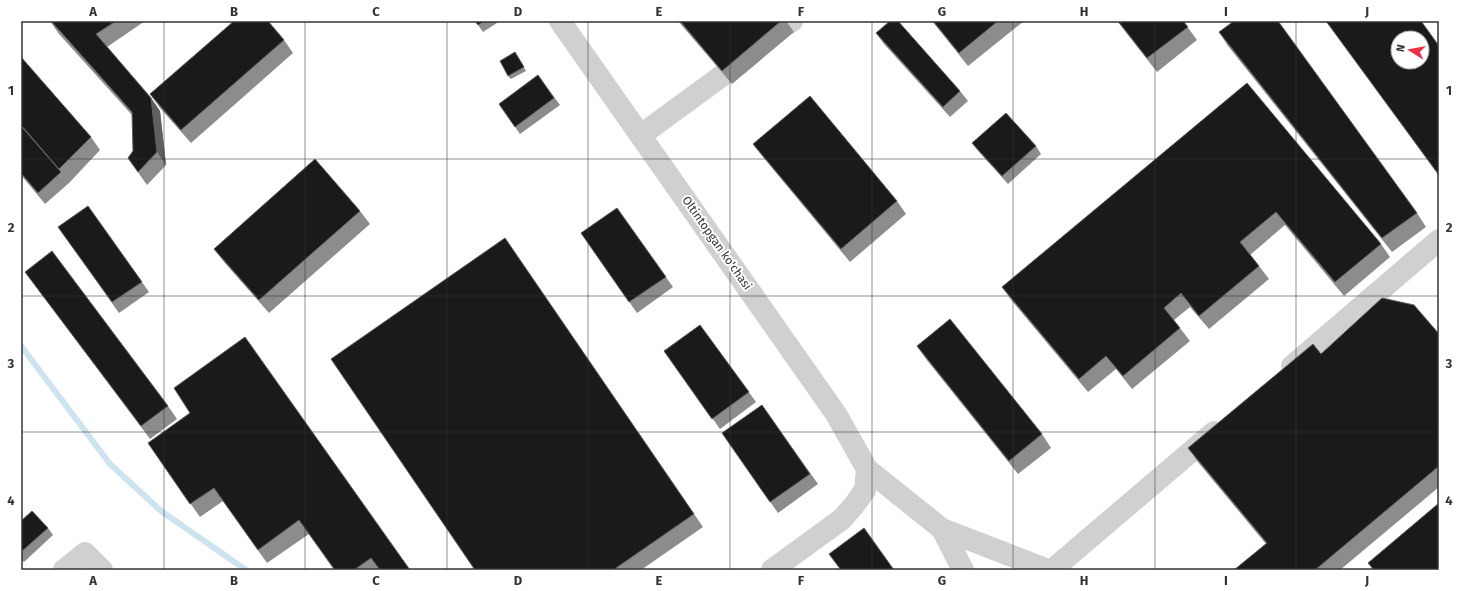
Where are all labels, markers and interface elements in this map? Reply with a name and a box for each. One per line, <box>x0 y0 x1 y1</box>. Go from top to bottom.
text: A <box>88 4 97 19</box>
text: B <box>230 4 238 19</box>
text: C <box>372 4 380 19</box>
text: D <box>514 4 523 19</box>
text: E <box>656 4 663 19</box>
text: F <box>798 4 805 19</box>
text: G <box>938 4 946 19</box>
text: H <box>1080 4 1088 19</box>
text: I <box>1224 4 1228 19</box>
text: J <box>1364 4 1369 19</box>
north arrow <box>1390 30 1430 70</box>
text: N <box>1394 43 1408 53</box>
text: 1 <box>8 83 14 98</box>
text: 1 <box>1446 83 1452 98</box>
street label: Oltintopgan ko'chasi <box>679 193 755 293</box>
text: 2 <box>8 220 15 235</box>
text: 2 <box>1446 220 1453 235</box>
text: 3 <box>7 356 15 371</box>
text: 3 <box>1445 356 1453 371</box>
text: 4 <box>7 493 15 508</box>
text: 4 <box>1445 493 1453 508</box>
text: A <box>88 573 97 588</box>
text: B <box>230 573 238 588</box>
text: C <box>372 573 380 588</box>
text: D <box>514 573 523 588</box>
text: E <box>656 573 663 588</box>
text: F <box>798 573 805 588</box>
text: G <box>938 573 946 588</box>
text: H <box>1080 573 1088 588</box>
text: I <box>1224 573 1228 588</box>
text: J <box>1364 573 1369 588</box>

